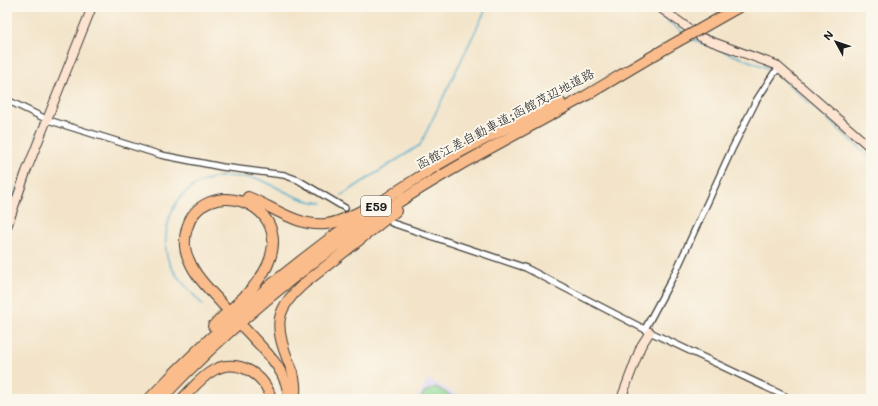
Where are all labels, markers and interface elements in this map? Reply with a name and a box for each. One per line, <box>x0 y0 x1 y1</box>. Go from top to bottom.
north arrow <box>816 22 856 62</box>
text: N <box>820 27 836 43</box>
street label: 函館江差自動車道;函館茂辺地道路 <box>413 64 597 172</box>
road number: E59 <box>361 196 391 216</box>

